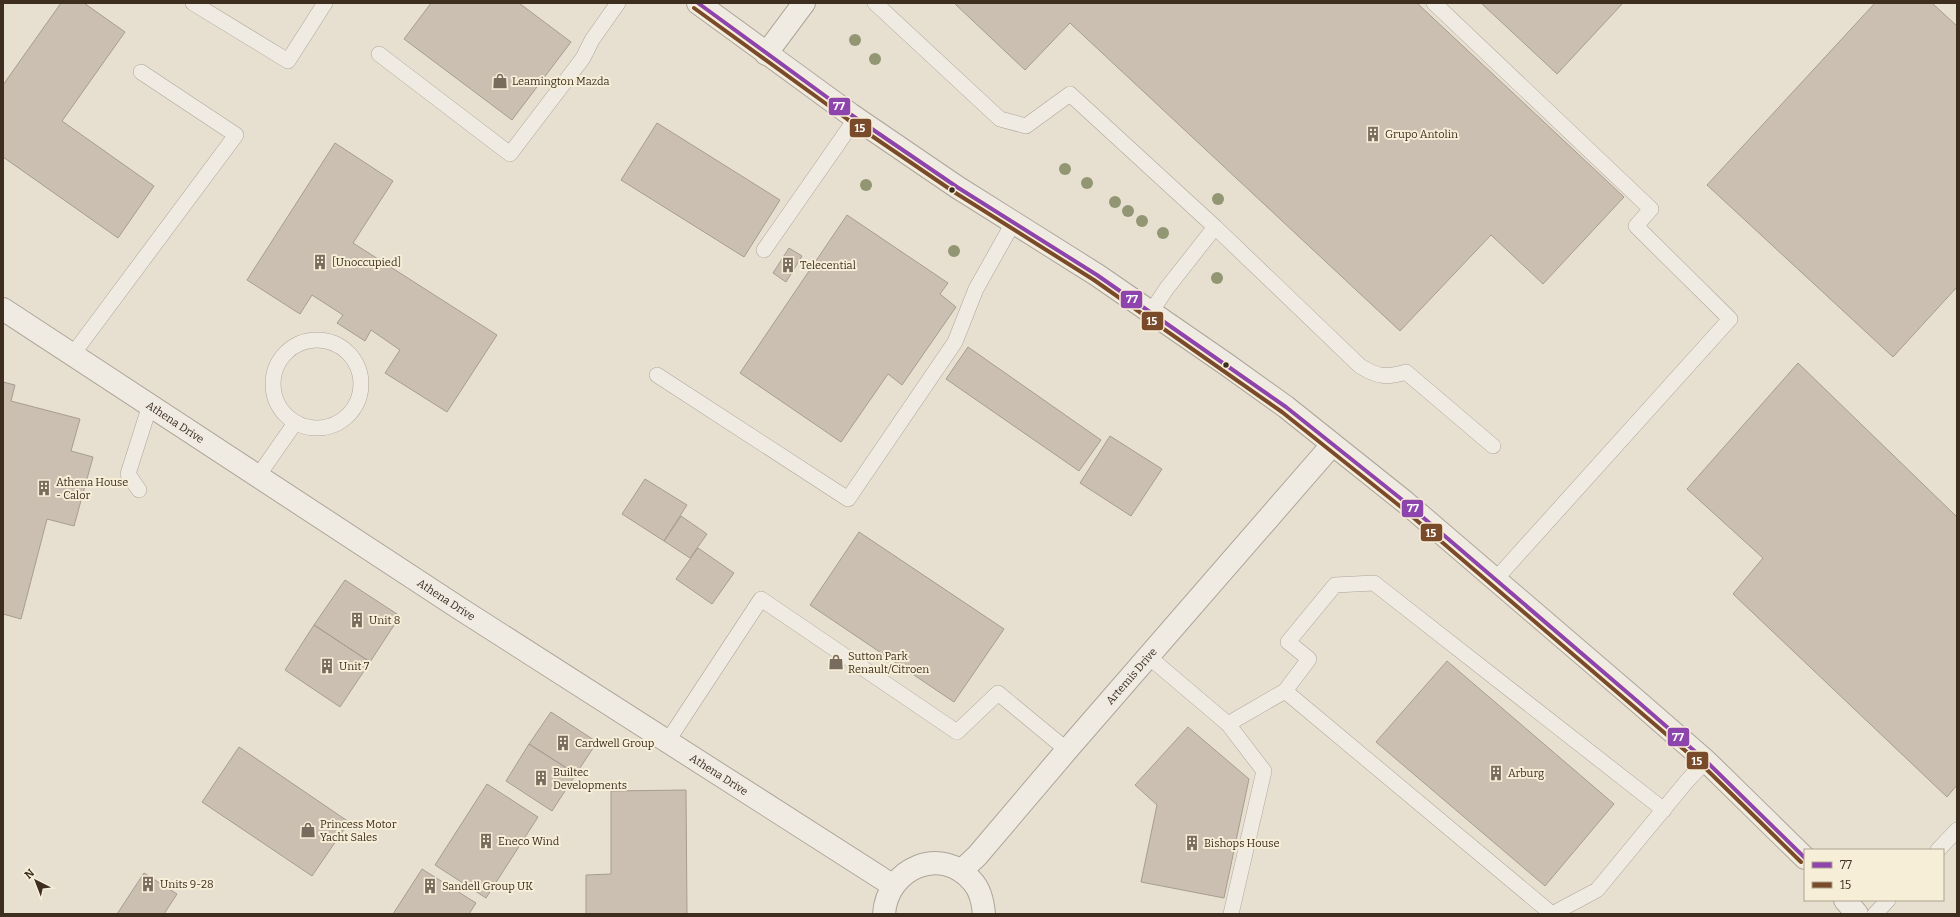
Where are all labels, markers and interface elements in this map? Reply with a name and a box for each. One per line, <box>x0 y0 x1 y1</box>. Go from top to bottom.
shop icon: Leamington Mazda <box>491 72 509 90</box>
place label: Leamington Mazda <box>512 75 609 88</box>
line badge: 77 <box>828 97 851 116</box>
text: 77 <box>833 100 845 113</box>
line badge: 15 <box>849 118 872 138</box>
text: 15 <box>855 122 865 135</box>
building icon: Grupo Antolin <box>1364 125 1382 143</box>
place label: Grupo Antolin <box>1385 128 1458 141</box>
unlabelled marker <box>947 185 957 195</box>
building icon: [Unoccupied] <box>311 253 329 271</box>
place label: [Unoccupied] <box>332 256 401 269</box>
building icon: Telecential <box>779 256 797 274</box>
place label: Telecential <box>800 259 856 272</box>
line badge: 77 <box>1120 290 1143 309</box>
text: 77 <box>1126 293 1138 306</box>
line badge: 15 <box>1141 311 1164 331</box>
text: 15 <box>1147 315 1157 328</box>
unlabelled marker <box>1221 360 1231 370</box>
street label: Athena Drive <box>144 399 206 446</box>
place label: Athena House - Calor <box>56 476 128 502</box>
building icon: Athena House - Calor <box>35 479 53 497</box>
line badge: 77 <box>1401 499 1424 518</box>
text: 77 <box>1407 502 1419 515</box>
line badge: 15 <box>1420 523 1443 542</box>
text: 15 <box>1426 527 1436 540</box>
street label: Athena Drive <box>415 576 477 624</box>
building icon: Unit 8 <box>348 611 366 629</box>
place label: Unit 8 <box>369 614 400 627</box>
street label: Artemis Drive <box>1104 645 1160 707</box>
place label: Sutton Park Renault/Citroen <box>848 650 929 676</box>
shop icon: Sutton Park Renault/Citroen <box>827 653 845 671</box>
building icon: Unit 7 <box>318 657 336 675</box>
place label: Unit 7 <box>339 660 370 673</box>
line badge: 77 <box>1667 727 1690 747</box>
text: 77 <box>1672 731 1684 744</box>
building icon: Cardwell Group <box>554 734 572 752</box>
place label: Cardwell Group <box>575 737 655 750</box>
street label: Athena Drive <box>687 751 750 798</box>
line badge: 15 <box>1686 751 1709 770</box>
text: 15 <box>1692 755 1702 768</box>
building icon: Arburg <box>1487 764 1505 782</box>
place label: Builtec Developments <box>553 766 627 792</box>
place label: Arburg <box>1508 767 1544 780</box>
building icon: Builtec Developments <box>532 769 550 787</box>
place label: Princess Motor Yacht Sales <box>320 818 397 844</box>
shop icon: Princess Motor Yacht Sales <box>299 821 317 839</box>
building icon: Eneco Wind <box>477 832 495 850</box>
building icon: Bishops House <box>1183 834 1201 852</box>
place label: Eneco Wind <box>498 835 560 848</box>
place label: Bishops House <box>1204 837 1280 850</box>
legend <box>1804 849 1944 901</box>
text: 77 <box>1840 858 1852 872</box>
north arrow <box>16 861 56 901</box>
text: N <box>22 866 38 882</box>
building icon: Units 9-28 <box>139 875 157 893</box>
building icon: Sandell Group UK <box>421 877 439 895</box>
place label: Units 9-28 <box>160 878 214 891</box>
text: 15 <box>1840 878 1851 892</box>
place label: Sandell Group UK <box>442 880 533 893</box>

